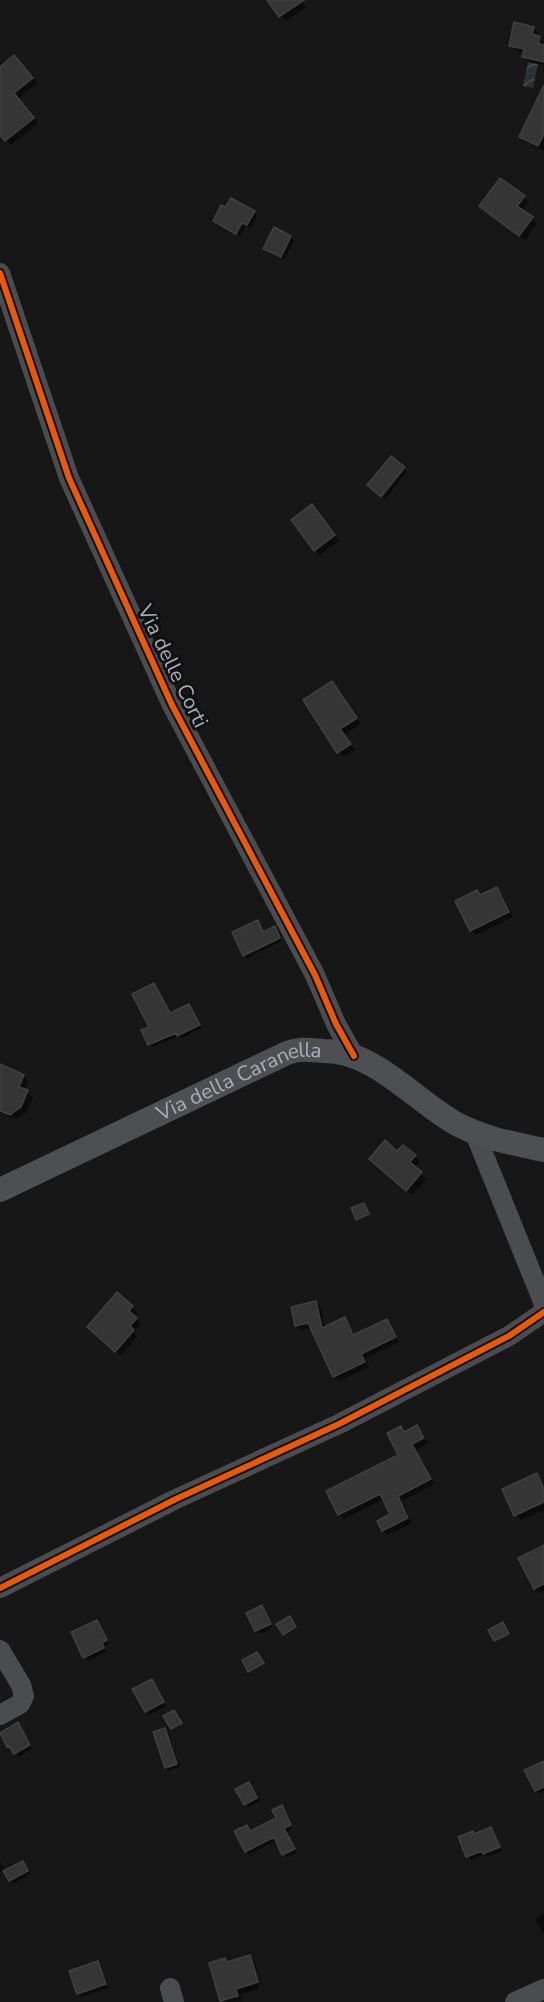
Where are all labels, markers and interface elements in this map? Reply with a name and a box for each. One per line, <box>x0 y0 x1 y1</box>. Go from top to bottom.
street label: Via delle Corti <box>131 599 215 732</box>
street label: Via della Caranella <box>151 1036 323 1128</box>

